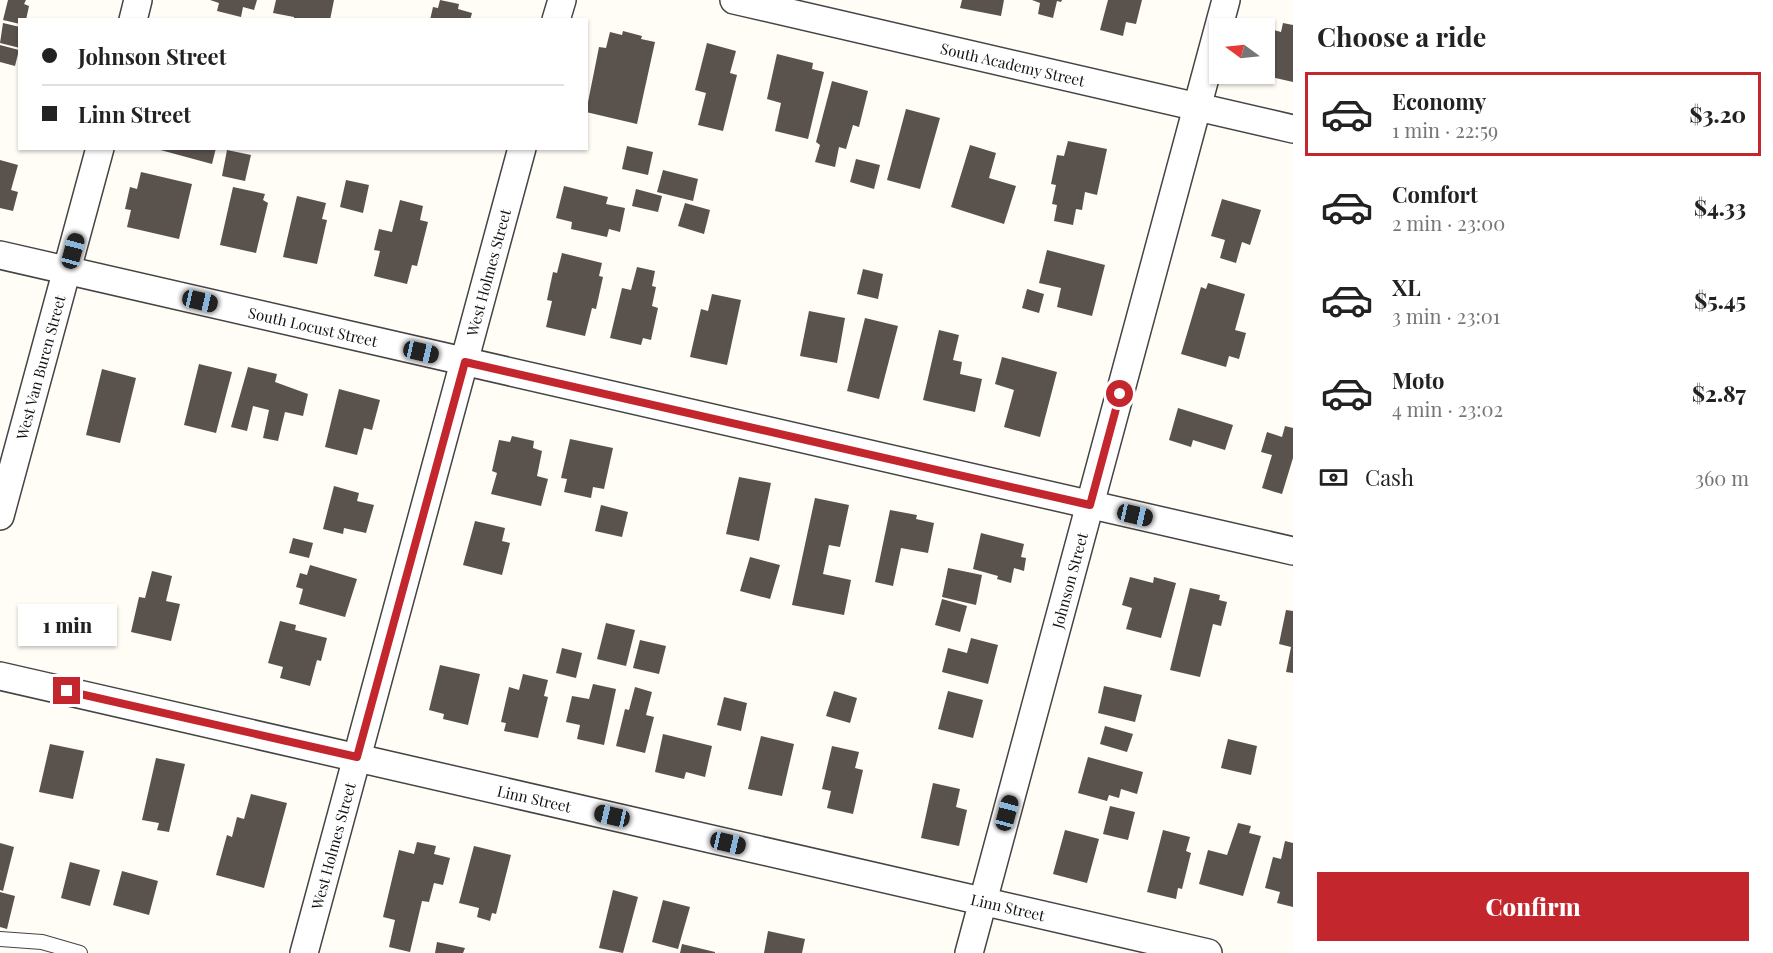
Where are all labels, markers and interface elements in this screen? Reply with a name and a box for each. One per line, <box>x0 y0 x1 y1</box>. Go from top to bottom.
north arrow <box>1209 18 1275 84</box>
map controls <box>1209 18 1275 84</box>
text: Choose a ride <box>1317 18 1486 54</box>
street label: South Academy Street <box>939 38 1087 91</box>
text: Johnson Street <box>78 41 226 71</box>
text: Economy <box>1392 86 1486 116</box>
icon: car <box>1320 87 1374 141</box>
text: Linn Street <box>78 99 191 129</box>
text: $3.20 <box>1690 99 1746 129</box>
text: 1 min · 22:59 <box>1392 116 1498 143</box>
text: Comfort <box>1392 179 1478 209</box>
icon: car <box>1320 180 1374 234</box>
text: $4.33 <box>1694 192 1746 222</box>
street label: West Holmes Street <box>461 206 515 339</box>
text: 2 min · 23:00 <box>1392 209 1505 236</box>
car <box>60 231 86 271</box>
text: XL <box>1392 272 1421 302</box>
icon: car <box>1320 273 1374 327</box>
text: $5.45 <box>1694 285 1746 315</box>
car <box>180 288 220 314</box>
street label: West Van Buren Street <box>11 292 70 443</box>
street label: South Locust Street <box>246 302 380 351</box>
text: 3 min · 23:01 <box>1392 302 1500 329</box>
car <box>401 339 441 365</box>
text: Moto <box>1392 365 1445 395</box>
icon: car <box>1320 366 1374 420</box>
text: $2.87 <box>1692 378 1746 408</box>
route start <box>1106 380 1133 407</box>
text: 4 min · 23:02 <box>1392 395 1503 422</box>
icon: cash <box>1317 461 1350 494</box>
text: Cash <box>1365 462 1414 492</box>
text: 360 m <box>1695 464 1749 491</box>
car <box>1115 502 1155 528</box>
street label: Johnson Street <box>1047 530 1092 631</box>
callout: 1 min <box>17 604 116 646</box>
text: 1 min <box>43 611 92 638</box>
route end <box>53 677 80 704</box>
street label: West Holmes Street <box>306 779 360 913</box>
street label: Linn Street <box>495 780 574 817</box>
car <box>994 793 1020 833</box>
car <box>592 803 632 829</box>
car <box>708 830 748 856</box>
button: Confirm <box>1317 872 1749 941</box>
street label: Linn Street <box>969 889 1047 925</box>

